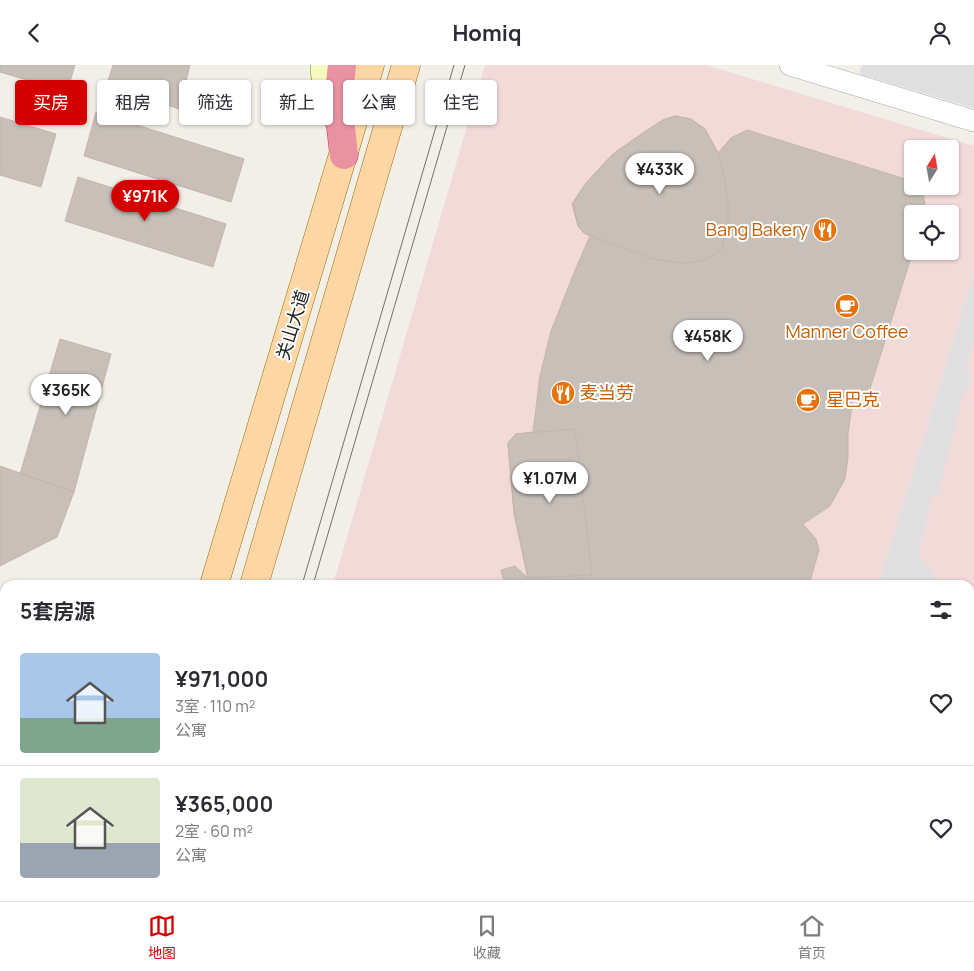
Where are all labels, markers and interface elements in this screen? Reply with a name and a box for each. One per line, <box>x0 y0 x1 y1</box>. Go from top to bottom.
text: Homiq <box>453 18 522 48</box>
icon: back <box>20 19 48 47</box>
icon: person <box>926 19 954 47</box>
chip: 买房 <box>15 80 87 125</box>
chip: 租房 <box>97 80 169 125</box>
chip: 筛选 <box>179 80 251 125</box>
chip: 新上 <box>261 80 333 125</box>
chip: 公寓 <box>343 80 415 125</box>
chip: 住宅 <box>425 80 497 125</box>
north arrow <box>904 140 959 195</box>
map controls <box>904 140 959 260</box>
pin: ¥433K <box>625 153 695 195</box>
text: ¥433K <box>636 158 684 180</box>
pin: ¥971K <box>110 179 180 222</box>
text: ¥971K <box>122 185 168 207</box>
button: locate <box>904 205 959 260</box>
place label: Bang Bakery <box>706 217 808 241</box>
restaurant icon: Bang Bakery <box>812 217 838 243</box>
street label: 关山大道 <box>270 287 314 363</box>
cafe icon: Manner Coffee <box>834 293 860 319</box>
pin: ¥458K <box>673 319 743 362</box>
place label: Manner Coffee <box>785 319 909 343</box>
text: ¥458K <box>684 325 732 347</box>
pin: ¥365K <box>31 373 101 416</box>
text: ¥365K <box>42 379 90 401</box>
restaurant icon: 麦当劳 <box>550 380 576 406</box>
place label: 麦当劳 <box>580 380 634 404</box>
cafe icon: 星巴克 <box>795 387 821 413</box>
place label: 星巴克 <box>826 387 880 411</box>
pin: ¥1.07M <box>509 461 591 504</box>
text: ¥1.07M <box>523 467 577 489</box>
icon: filters <box>927 596 955 624</box>
text: 5套房源 <box>20 597 95 625</box>
text: ¥971,000 <box>175 665 268 693</box>
icon: home <box>60 673 120 733</box>
icon: heart <box>927 689 955 717</box>
text: 3室 · 110 m² <box>175 695 255 717</box>
text: 公寓 <box>175 719 207 741</box>
text: ¥365,000 <box>175 790 273 818</box>
icon: home <box>60 798 120 858</box>
icon: heart <box>927 814 955 842</box>
text: 2室 · 60 m² <box>175 820 253 842</box>
text: 公寓 <box>175 844 207 866</box>
tab: 地图 <box>148 912 176 962</box>
tab: 收藏 <box>473 912 501 962</box>
tab: 首页 <box>798 912 826 962</box>

